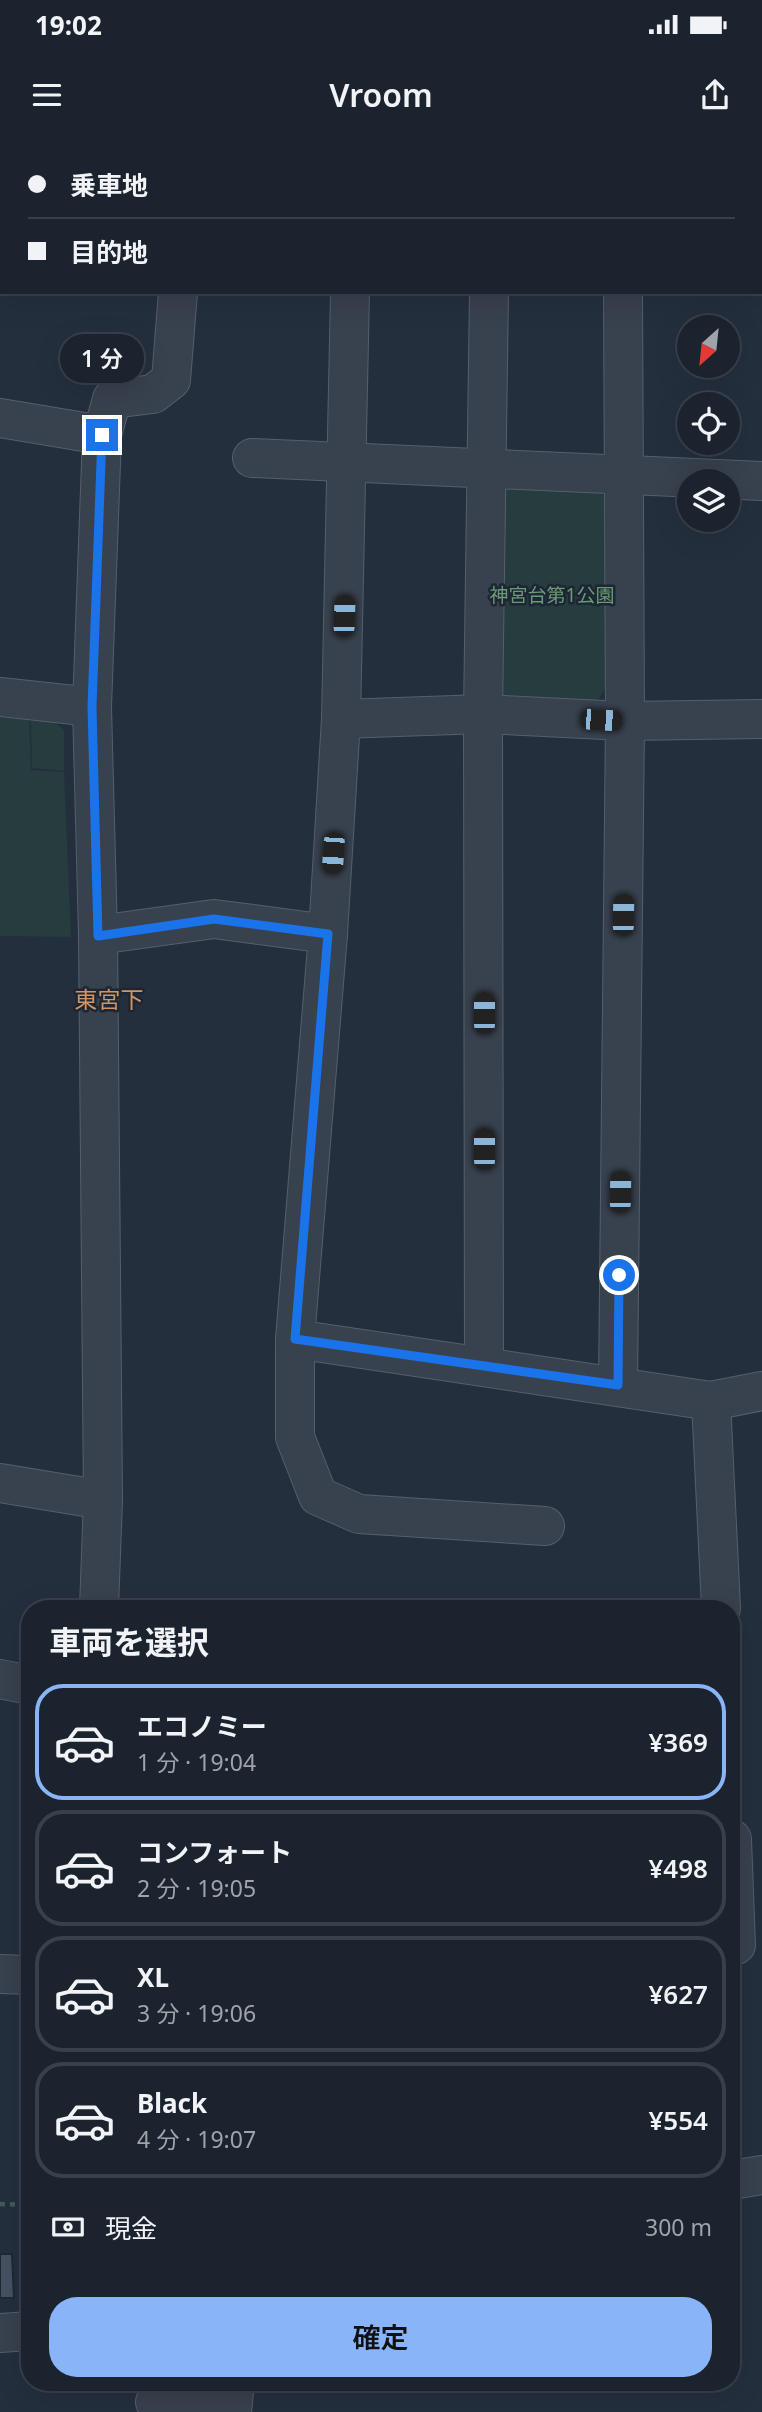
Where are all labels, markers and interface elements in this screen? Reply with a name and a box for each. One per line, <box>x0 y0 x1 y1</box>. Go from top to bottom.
text: 19:02 <box>35 7 102 43</box>
text: Vroom <box>329 73 433 116</box>
icon: menu <box>28 76 66 114</box>
icon: share <box>696 76 734 114</box>
text: 乗車地 <box>70 167 148 203</box>
text: 目的地 <box>70 234 148 270</box>
north arrow <box>677 315 740 378</box>
map controls <box>677 315 740 532</box>
callout: 1 分 <box>60 334 144 383</box>
text: 1 分 <box>81 342 123 374</box>
button: locate <box>677 392 740 455</box>
route end <box>86 419 118 451</box>
button: layers <box>677 469 740 532</box>
park label: 神宮台第1公園 <box>490 582 614 608</box>
car <box>333 595 356 637</box>
car <box>580 708 623 732</box>
car <box>322 831 345 875</box>
car <box>613 894 634 936</box>
district label: 東宮下 <box>75 983 144 1015</box>
car <box>474 992 495 1034</box>
car <box>474 1128 495 1170</box>
car <box>610 1171 631 1213</box>
route start <box>603 1259 635 1291</box>
text: 車両を選択 <box>49 1620 209 1663</box>
text: エコノミー <box>137 1708 267 1744</box>
icon: car <box>53 1711 116 1774</box>
text: ¥369 <box>649 1724 708 1760</box>
text: 1 分 · 19:04 <box>137 1746 256 1778</box>
text: コンフォート <box>137 1834 292 1870</box>
icon: car <box>53 1837 116 1900</box>
text: ¥498 <box>649 1850 708 1886</box>
text: 2 分 · 19:05 <box>137 1872 256 1904</box>
text: XL <box>137 1959 169 1995</box>
icon: car <box>53 1963 116 2026</box>
text: ¥627 <box>649 1976 708 2012</box>
text: 3 分 · 19:06 <box>137 1997 256 2029</box>
text: Black <box>137 2085 207 2121</box>
icon: car <box>53 2089 116 2152</box>
text: ¥554 <box>649 2102 708 2138</box>
text: 4 分 · 19:07 <box>137 2123 256 2155</box>
icon: cash <box>49 2208 87 2246</box>
text: 現金 <box>105 2210 157 2246</box>
text: 300 m <box>645 2211 712 2243</box>
button: 確定 <box>49 2297 712 2377</box>

